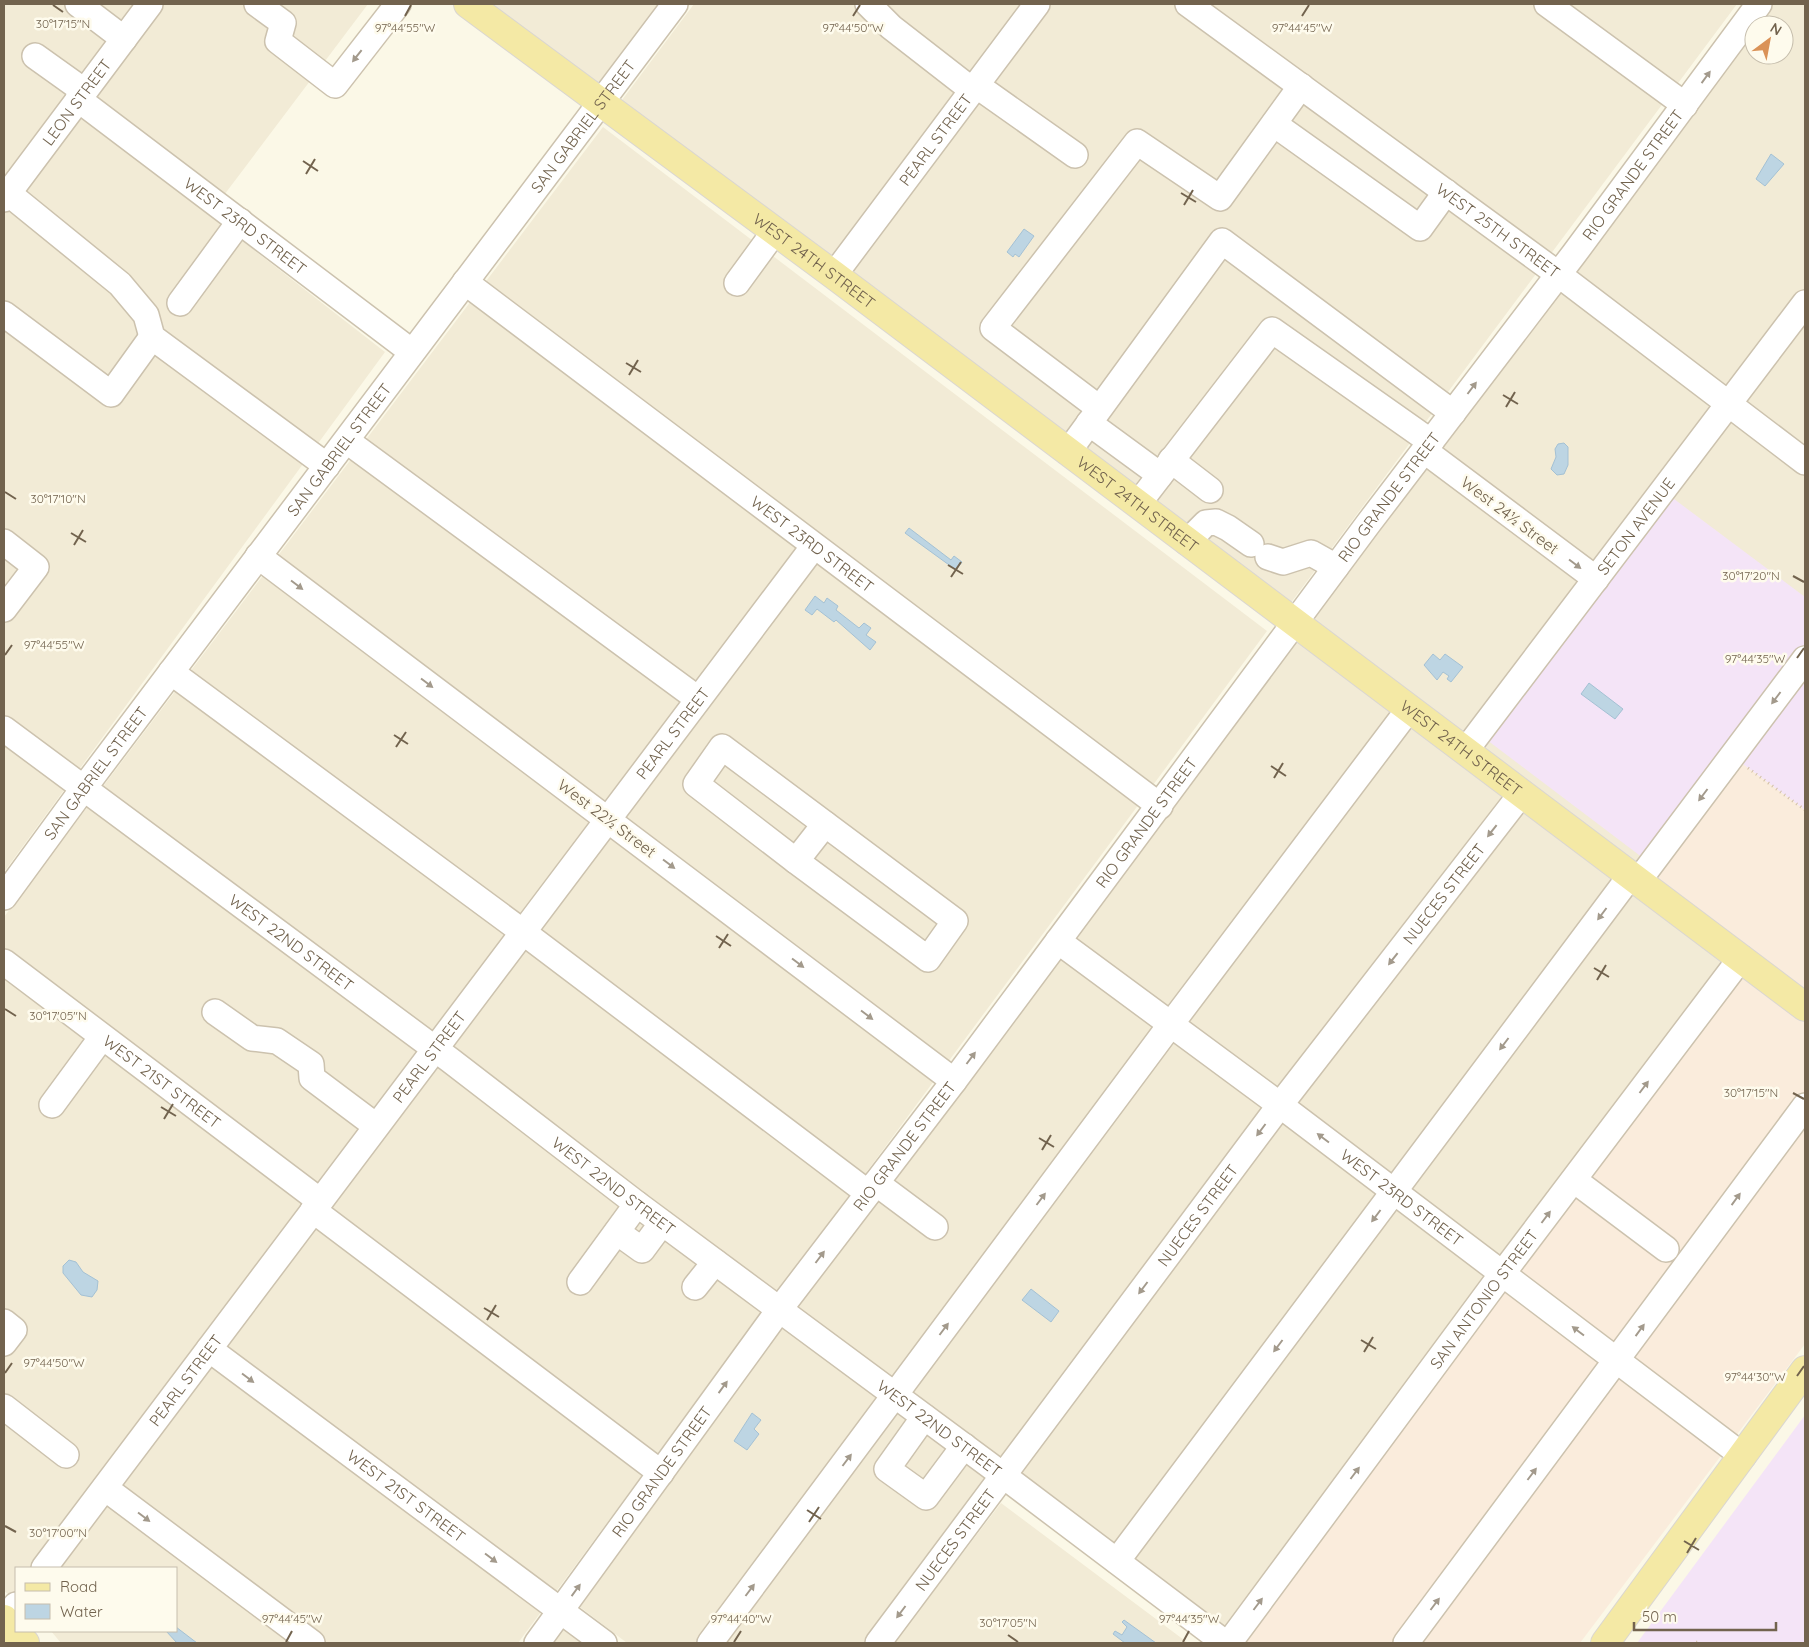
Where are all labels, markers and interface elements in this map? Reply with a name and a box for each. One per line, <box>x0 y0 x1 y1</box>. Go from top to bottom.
north arrow <box>1744 15 1794 65</box>
text: 30°17'15"N <box>36 16 90 31</box>
text: N <box>1767 19 1785 39</box>
text: 97°44'55"W <box>375 20 436 35</box>
text: 97°44'50"W <box>822 20 884 35</box>
text: 97°44'45"W <box>1272 20 1333 35</box>
one-way arrow <box>352 49 363 62</box>
street label: LEON STREET <box>38 55 116 149</box>
street label: SAN GABRIEL STREET <box>526 55 640 197</box>
one-way arrow <box>1701 70 1711 84</box>
street label: PEARL STREET <box>894 90 976 190</box>
street label: RIO GRANDE STREET <box>1578 105 1688 244</box>
street label: WEST 23RD STREET <box>180 173 311 279</box>
street label: WEST 25TH STREET <box>1432 179 1564 282</box>
street label: WEST 24TH STREET <box>749 209 880 313</box>
street label: SAN GABRIEL STREET <box>282 379 396 520</box>
one-way arrow <box>1466 382 1477 395</box>
street label: RIO GRANDE STREET <box>1333 428 1445 566</box>
street label: WEST 24TH STREET <box>1073 452 1203 557</box>
street label: West 24½ Street <box>1457 472 1563 558</box>
street label: SETON AVENUE <box>1593 474 1679 579</box>
text: 30°17'10"N <box>30 491 86 506</box>
street label: WEST 23RD STREET <box>747 491 878 597</box>
one-way arrow <box>1568 559 1581 570</box>
text: 30°17'20"N <box>1722 568 1780 583</box>
one-way arrow <box>290 580 304 590</box>
text: 97°44'55"W <box>24 637 85 652</box>
text: 97°44'35"W <box>1725 651 1786 666</box>
one-way arrow <box>420 677 433 688</box>
street label: PEARL STREET <box>632 683 714 783</box>
one-way arrow <box>1771 691 1781 705</box>
street label: WEST 24TH STREET <box>1396 696 1526 800</box>
street label: SAN GABRIEL STREET <box>39 702 152 844</box>
street label: RIO GRANDE STREET <box>1091 753 1201 892</box>
street label: West 22½ Street <box>554 774 660 862</box>
one-way arrow <box>1698 788 1708 802</box>
one-way arrow <box>1487 824 1498 837</box>
street label: NUECES STREET <box>1398 839 1489 948</box>
one-way arrow <box>662 859 675 870</box>
street label: WEST 22ND STREET <box>225 890 358 995</box>
one-way arrow <box>1596 907 1607 920</box>
one-way arrow <box>1387 953 1398 966</box>
one-way arrow <box>791 958 805 968</box>
street label: PEARL STREET <box>388 1007 470 1107</box>
text: 30°17'05"N <box>29 1008 87 1023</box>
one-way arrow <box>860 1010 873 1021</box>
street label: WEST 21ST STREET <box>99 1030 225 1133</box>
one-way arrow <box>1499 1037 1509 1051</box>
one-way arrow <box>966 1052 977 1065</box>
street label: RIO GRANDE STREET <box>849 1077 960 1215</box>
one-way arrow <box>1639 1080 1649 1094</box>
text: 30°17'15"N <box>1724 1085 1778 1100</box>
one-way arrow <box>1256 1123 1267 1136</box>
street label: WEST 22ND STREET <box>548 1132 680 1239</box>
one-way arrow <box>1316 1133 1330 1143</box>
street label: WEST 23RD STREET <box>1337 1145 1467 1251</box>
street label: NUECES STREET <box>1153 1160 1242 1270</box>
one-way arrow <box>1036 1192 1046 1206</box>
one-way arrow <box>1731 1193 1742 1206</box>
one-way arrow <box>1370 1209 1381 1222</box>
one-way arrow <box>1541 1210 1551 1224</box>
street label: SAN ANTONIO STREET <box>1425 1225 1542 1373</box>
one-way arrow <box>814 1251 825 1264</box>
one-way arrow <box>1138 1281 1148 1295</box>
one-way arrow <box>939 1322 949 1336</box>
one-way arrow <box>1635 1323 1645 1337</box>
one-way arrow <box>1572 1325 1585 1336</box>
street label: PEARL STREET <box>144 1330 227 1430</box>
one-way arrow <box>1273 1339 1283 1353</box>
text: 97°44'50"W <box>23 1355 85 1370</box>
text: 97°44'30"W <box>1724 1369 1786 1384</box>
one-way arrow <box>241 1373 255 1383</box>
street label: WEST 22ND STREET <box>873 1375 1006 1481</box>
one-way arrow <box>718 1381 728 1394</box>
street label: RIO GRANDE STREET <box>607 1402 716 1541</box>
street label: WEST 21ST STREET <box>343 1445 470 1547</box>
one-way arrow <box>842 1453 852 1467</box>
one-way arrow <box>1350 1466 1360 1480</box>
one-way arrow <box>1527 1467 1537 1481</box>
street label: NUECES STREET <box>911 1484 1000 1595</box>
one-way arrow <box>137 1512 151 1522</box>
text: 30°17'00"N <box>29 1525 87 1540</box>
one-way arrow <box>484 1553 497 1564</box>
legend <box>15 1567 178 1632</box>
text: Road <box>60 1577 97 1596</box>
one-way arrow <box>571 1583 581 1597</box>
one-way arrow <box>745 1583 755 1597</box>
one-way arrow <box>1253 1597 1263 1611</box>
one-way arrow <box>1430 1597 1440 1611</box>
scale bar <box>1634 1600 1776 1632</box>
text: Water <box>60 1602 103 1621</box>
one-way arrow <box>895 1605 906 1618</box>
text: 50 m <box>1642 1607 1677 1626</box>
text: 97°44'45"W <box>262 1611 323 1626</box>
text: 97°44'40"W <box>710 1611 772 1626</box>
text: 97°44'35"W <box>1159 1611 1220 1626</box>
text: 30°17'05"N <box>979 1615 1037 1630</box>

